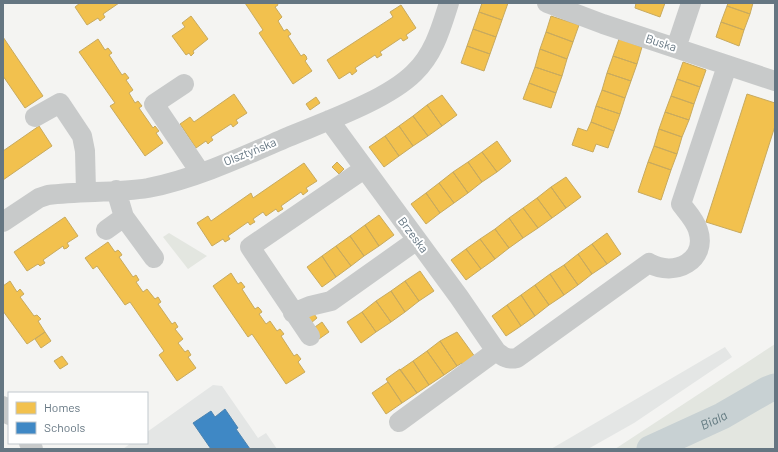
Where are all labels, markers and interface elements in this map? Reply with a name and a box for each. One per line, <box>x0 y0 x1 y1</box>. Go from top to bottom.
street label: Buska <box>644 31 679 54</box>
street label: Olsztyńska <box>221 134 278 168</box>
street label: Brzeska <box>396 214 432 255</box>
legend <box>8 392 148 444</box>
text: Homes <box>44 400 81 414</box>
water label: Biala <box>698 407 730 433</box>
text: Schools <box>44 420 85 434</box>

